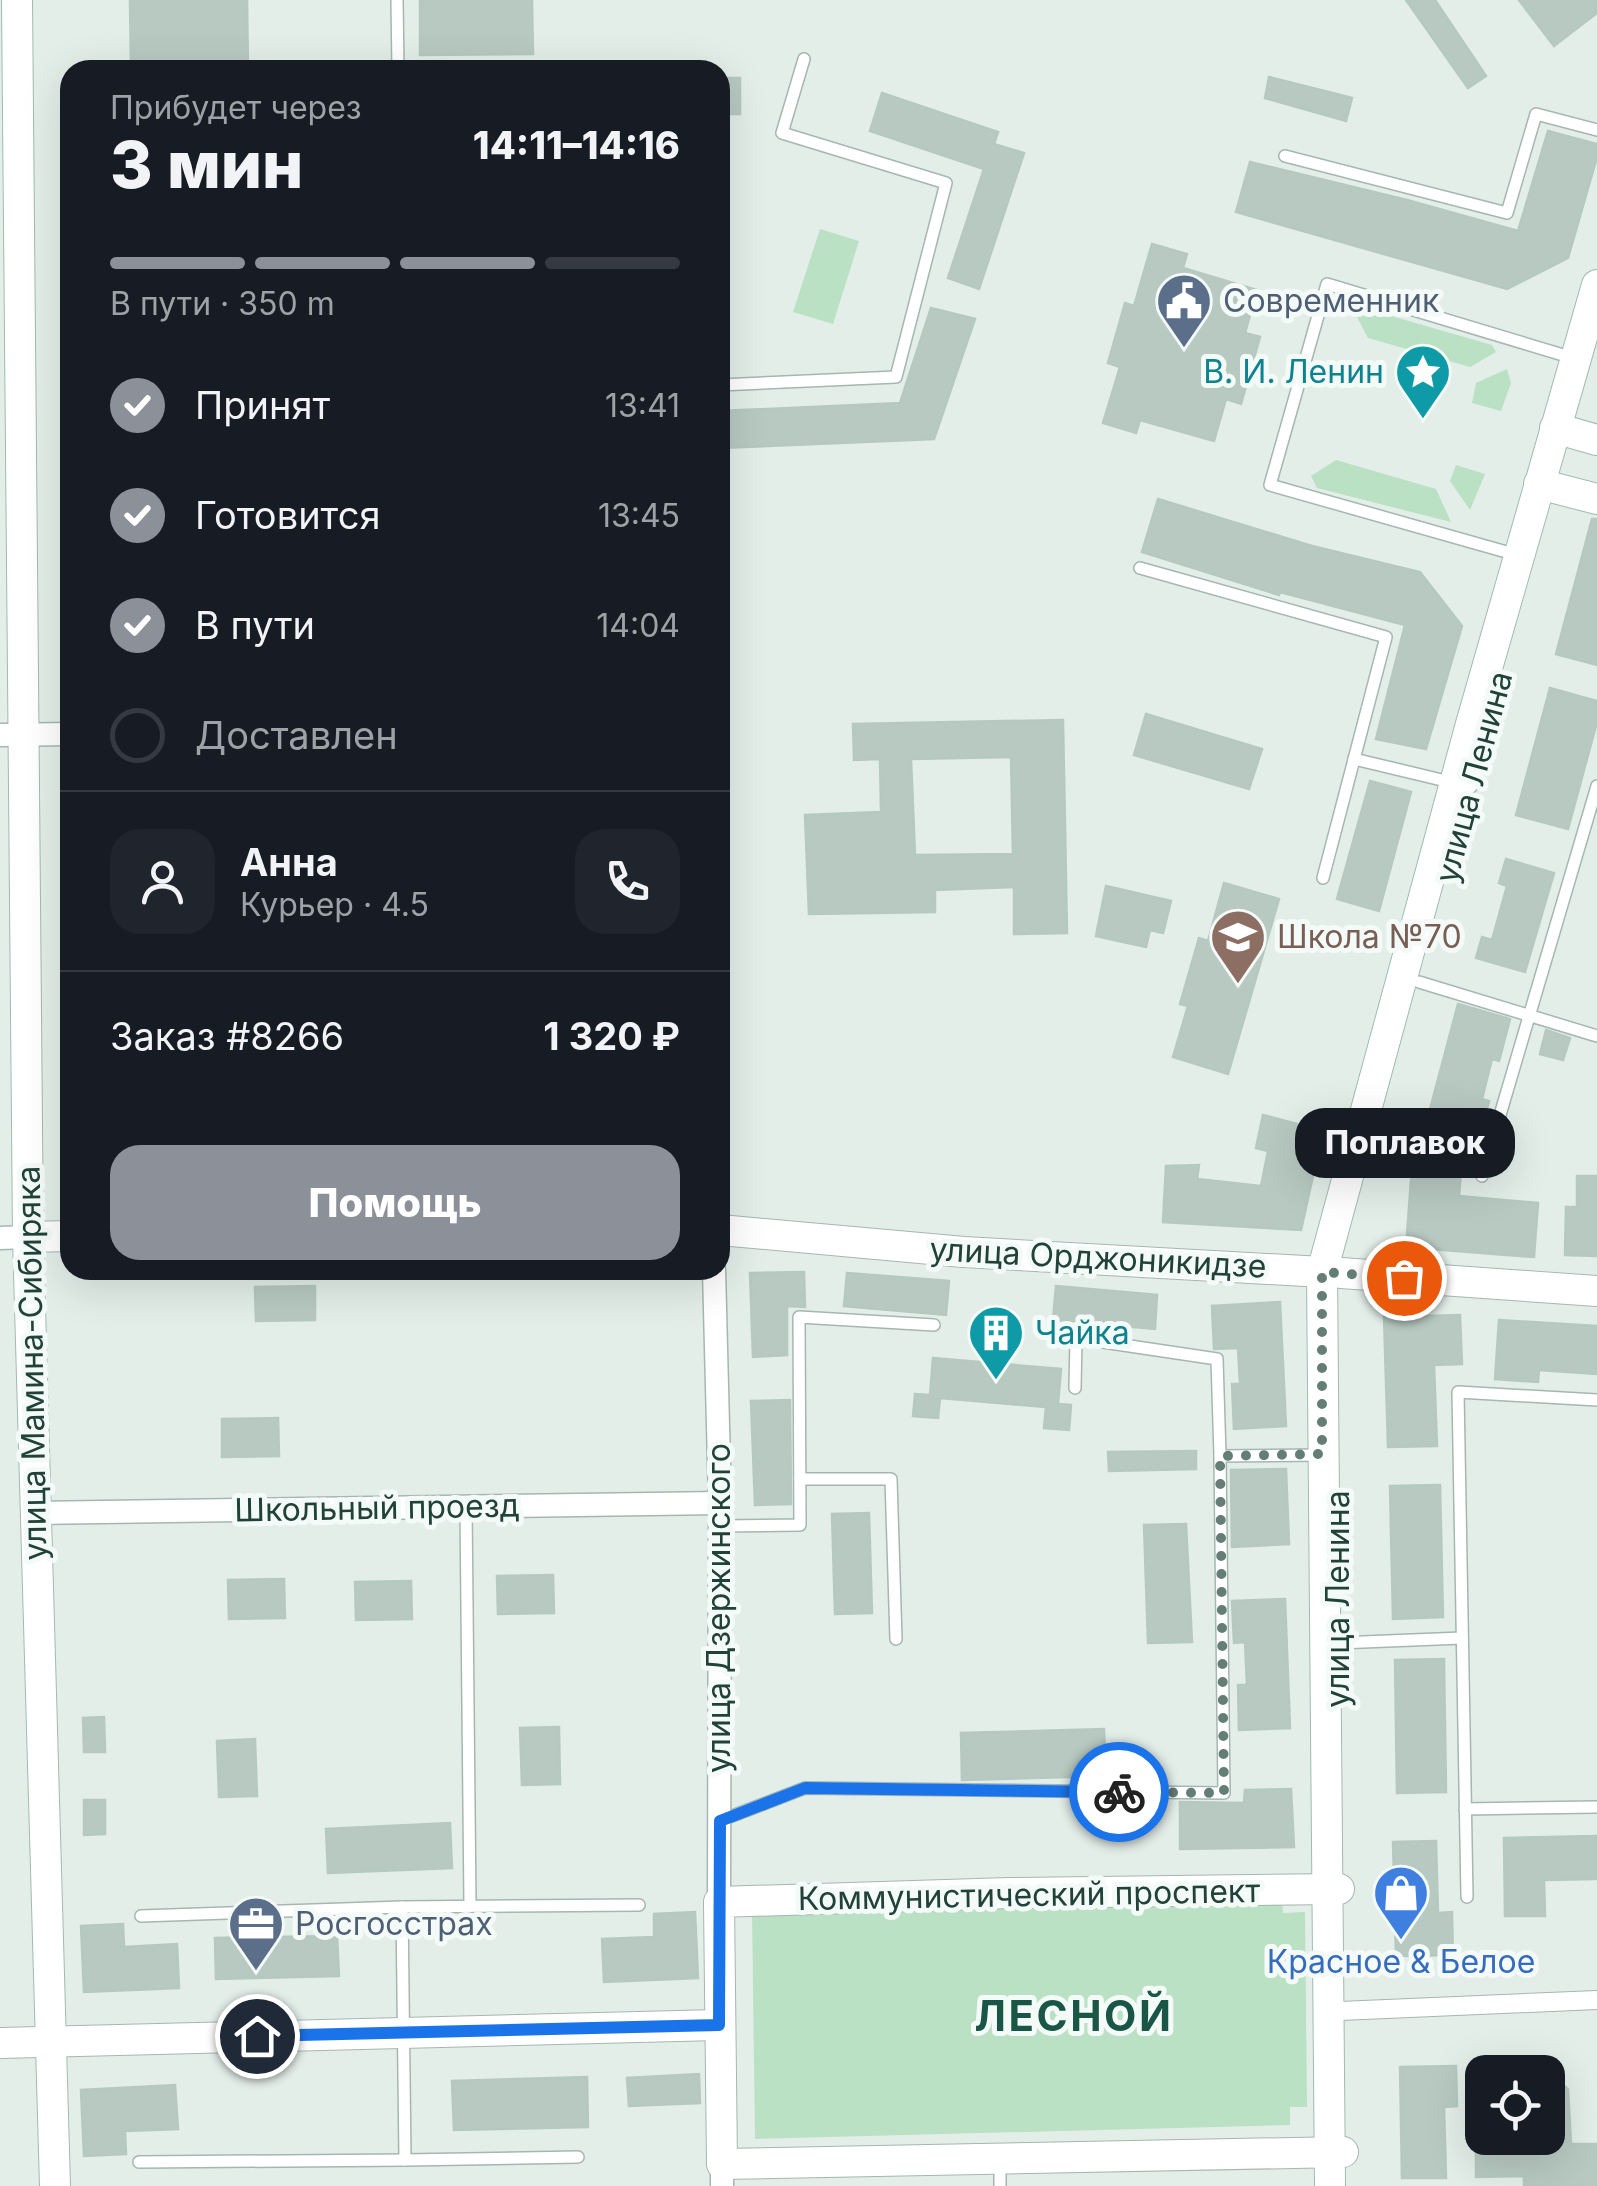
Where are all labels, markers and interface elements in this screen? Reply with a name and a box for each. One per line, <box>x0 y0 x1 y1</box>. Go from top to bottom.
text: Прибудет через <box>110 88 362 127</box>
text: 14:11–14:16 <box>473 122 680 168</box>
text: 3 мин <box>110 125 303 204</box>
public building icon: Современник <box>1154 271 1214 350</box>
place label: Современник <box>1223 281 1439 320</box>
text: В пути · 350 m <box>110 284 335 323</box>
place icon: В. И. Ленин <box>1393 342 1453 421</box>
place label: В. И. Ленин <box>1203 352 1384 391</box>
icon: check <box>110 378 165 433</box>
text: Принят <box>195 382 330 428</box>
text: 13:41 <box>605 386 680 425</box>
icon: check <box>110 488 165 543</box>
text: Готовится <box>195 492 380 538</box>
text: 13:45 <box>598 496 680 535</box>
icon: check <box>110 598 165 653</box>
text: В пути <box>195 602 315 648</box>
text: 14:04 <box>596 606 680 645</box>
street label: улица Ленина <box>1427 667 1520 887</box>
text: Доставлен <box>195 712 398 758</box>
button: person <box>110 829 215 934</box>
button: phone <box>575 829 680 934</box>
text: Анна <box>240 839 338 885</box>
text: Курьер · 4.5 <box>240 885 429 924</box>
school or university icon: Школа №70 <box>1208 907 1268 986</box>
place label: Школа №70 <box>1277 917 1462 956</box>
text: Заказ #8266 <box>110 1013 344 1059</box>
text: 1 320 ₽ <box>543 1013 680 1059</box>
callout: Поплавок <box>1294 1108 1514 1178</box>
text: Поплавок <box>1325 1123 1485 1162</box>
button: Помощь <box>110 1145 680 1260</box>
street label: улица Мамина-Сибиряка <box>9 1165 54 1561</box>
street label: улица Орджоникидзе <box>929 1229 1267 1286</box>
pin <box>1362 1236 1447 1321</box>
icon: bag <box>1377 1251 1432 1306</box>
building icon: Чайка <box>966 1303 1026 1382</box>
place label: Чайка <box>1035 1313 1130 1352</box>
street label: улица Дзержинского <box>699 1443 738 1773</box>
street label: Школьный проезд <box>234 1486 520 1529</box>
street label: улица Ленина <box>1318 1490 1357 1708</box>
courier <box>1069 1742 1169 1842</box>
icon: bike <box>1092 1765 1147 1820</box>
shop icon: Красное & Белое <box>1371 1863 1431 1942</box>
street label: Коммунистический проспект <box>798 1871 1261 1918</box>
office icon: Росгосстрах <box>226 1894 286 1973</box>
place label: Росгосстрах <box>295 1904 493 1943</box>
place label: Красное & Белое <box>1267 1942 1535 1981</box>
district label: ЛЕСНОЙ <box>975 1990 1173 2041</box>
pin <box>215 1994 300 2079</box>
icon: home <box>230 2009 285 2064</box>
map controls <box>1465 2055 1565 2155</box>
button: locate <box>1465 2055 1565 2155</box>

